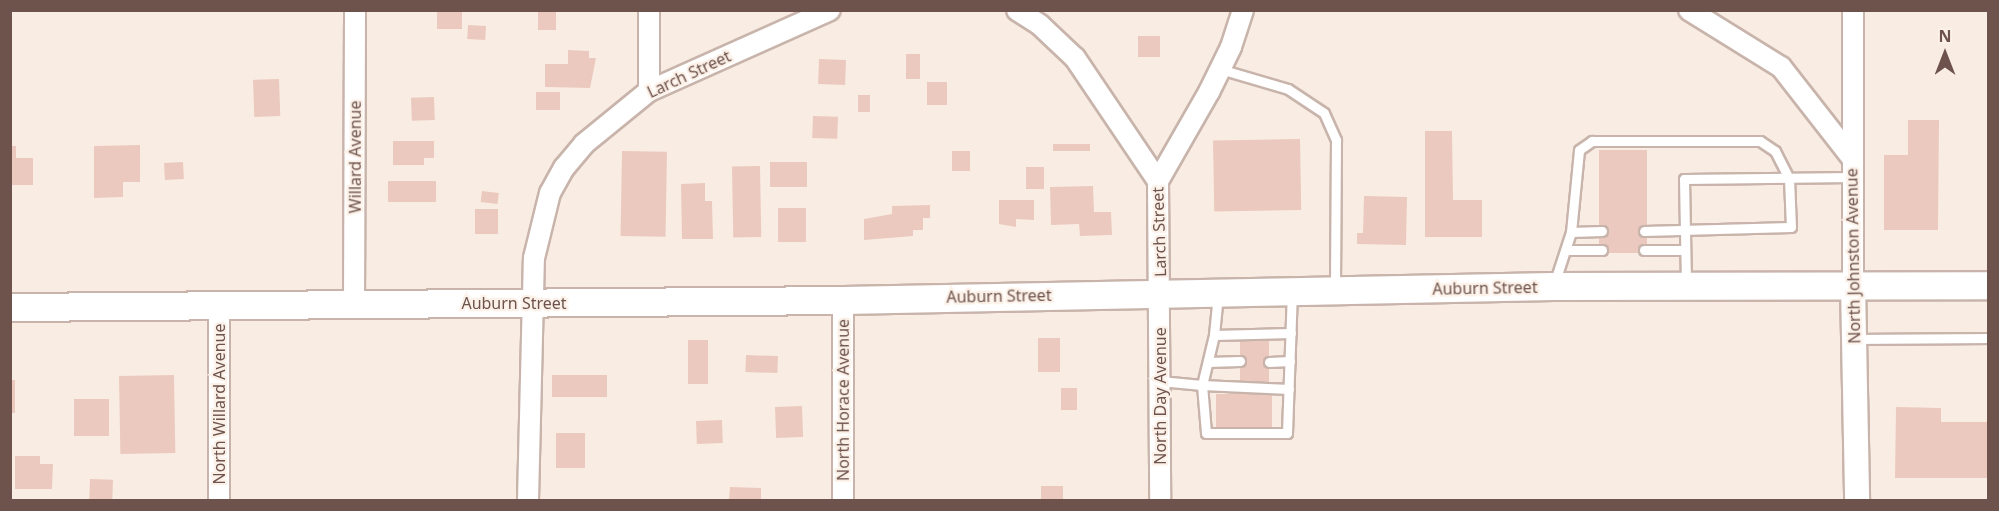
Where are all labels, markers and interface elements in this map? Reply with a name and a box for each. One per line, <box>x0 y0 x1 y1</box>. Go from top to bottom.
north arrow <box>1915 24 1975 84</box>
text: N <box>1938 25 1952 47</box>
street label: Larch Street <box>644 46 734 102</box>
street label: Willard Avenue <box>345 101 365 213</box>
street label: North Johnston Avenue <box>1842 168 1864 344</box>
street label: Larch Street <box>1148 187 1170 277</box>
street label: Auburn Street <box>1432 277 1538 299</box>
street label: Auburn Street <box>946 285 1052 307</box>
street label: Auburn Street <box>461 293 567 313</box>
street label: North Horace Avenue <box>833 319 853 481</box>
street label: North Willard Avenue <box>209 324 229 484</box>
street label: North Day Avenue <box>1150 327 1170 465</box>

